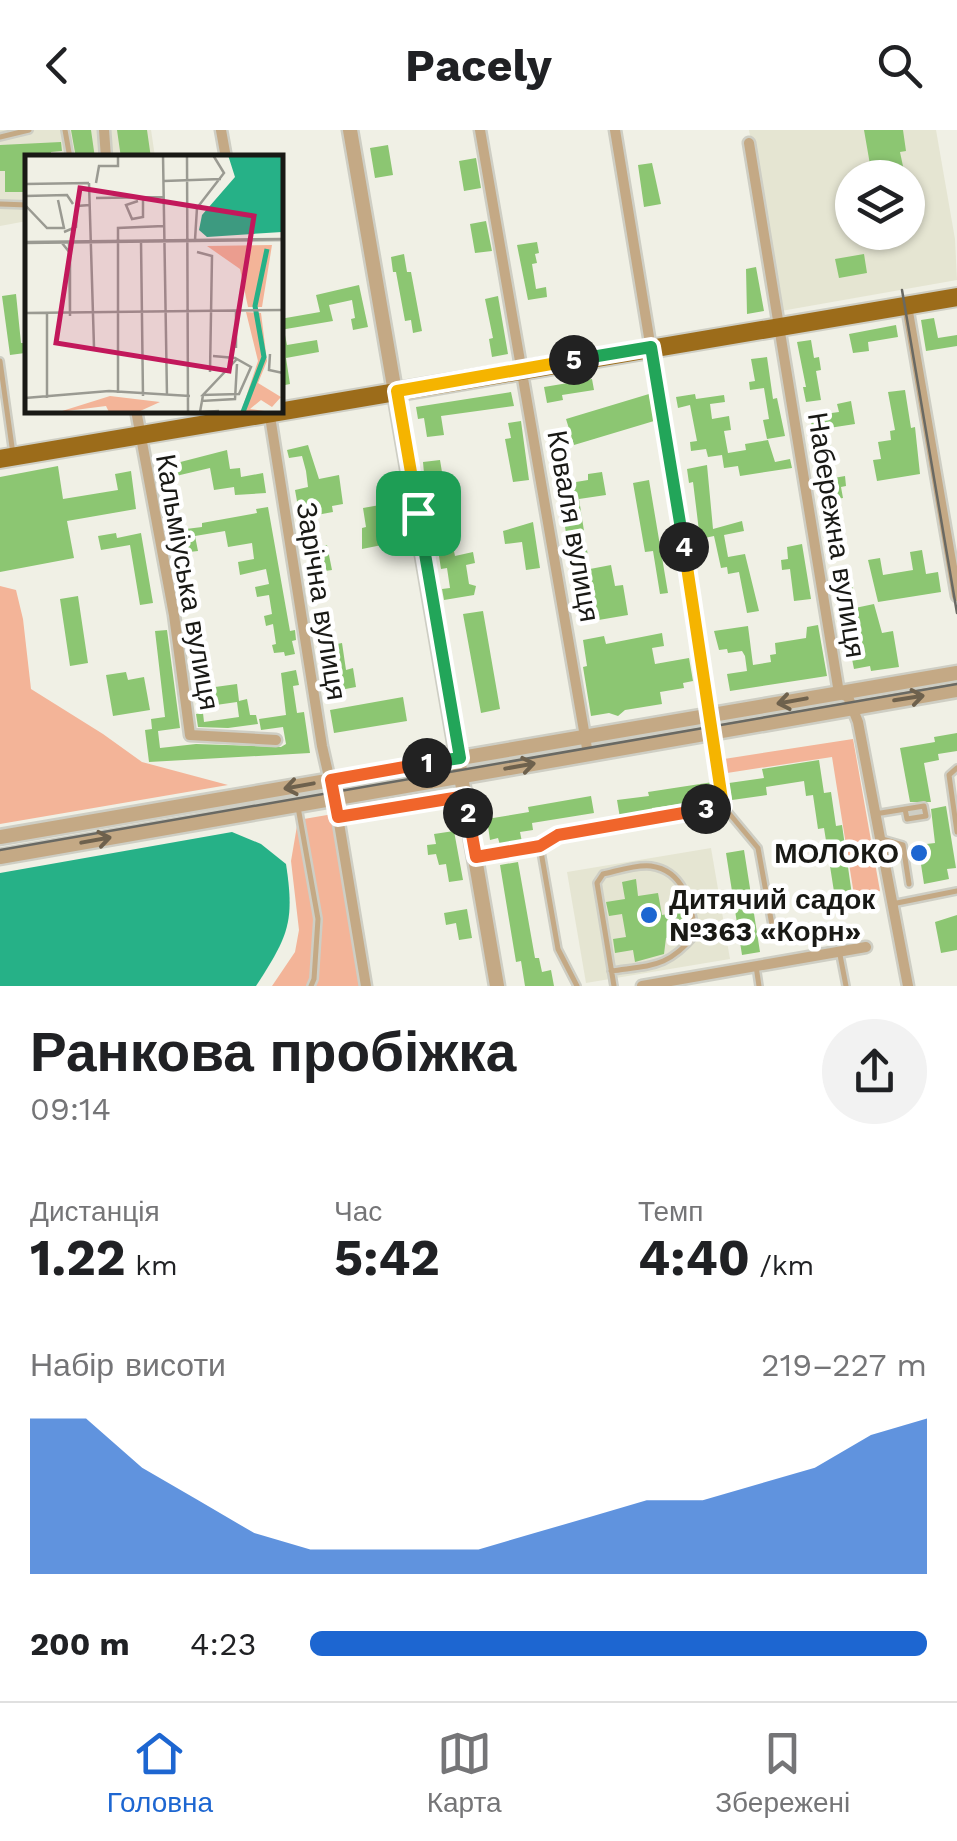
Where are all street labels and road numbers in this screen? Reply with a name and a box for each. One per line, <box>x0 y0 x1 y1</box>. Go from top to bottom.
street label: Набережна вулиця <box>801 410 872 660</box>
street label: Коваля вулиця <box>540 428 607 624</box>
street label: Кальміуська вулиця <box>149 452 226 713</box>
street label: Зарічна вулиця <box>290 500 353 703</box>

